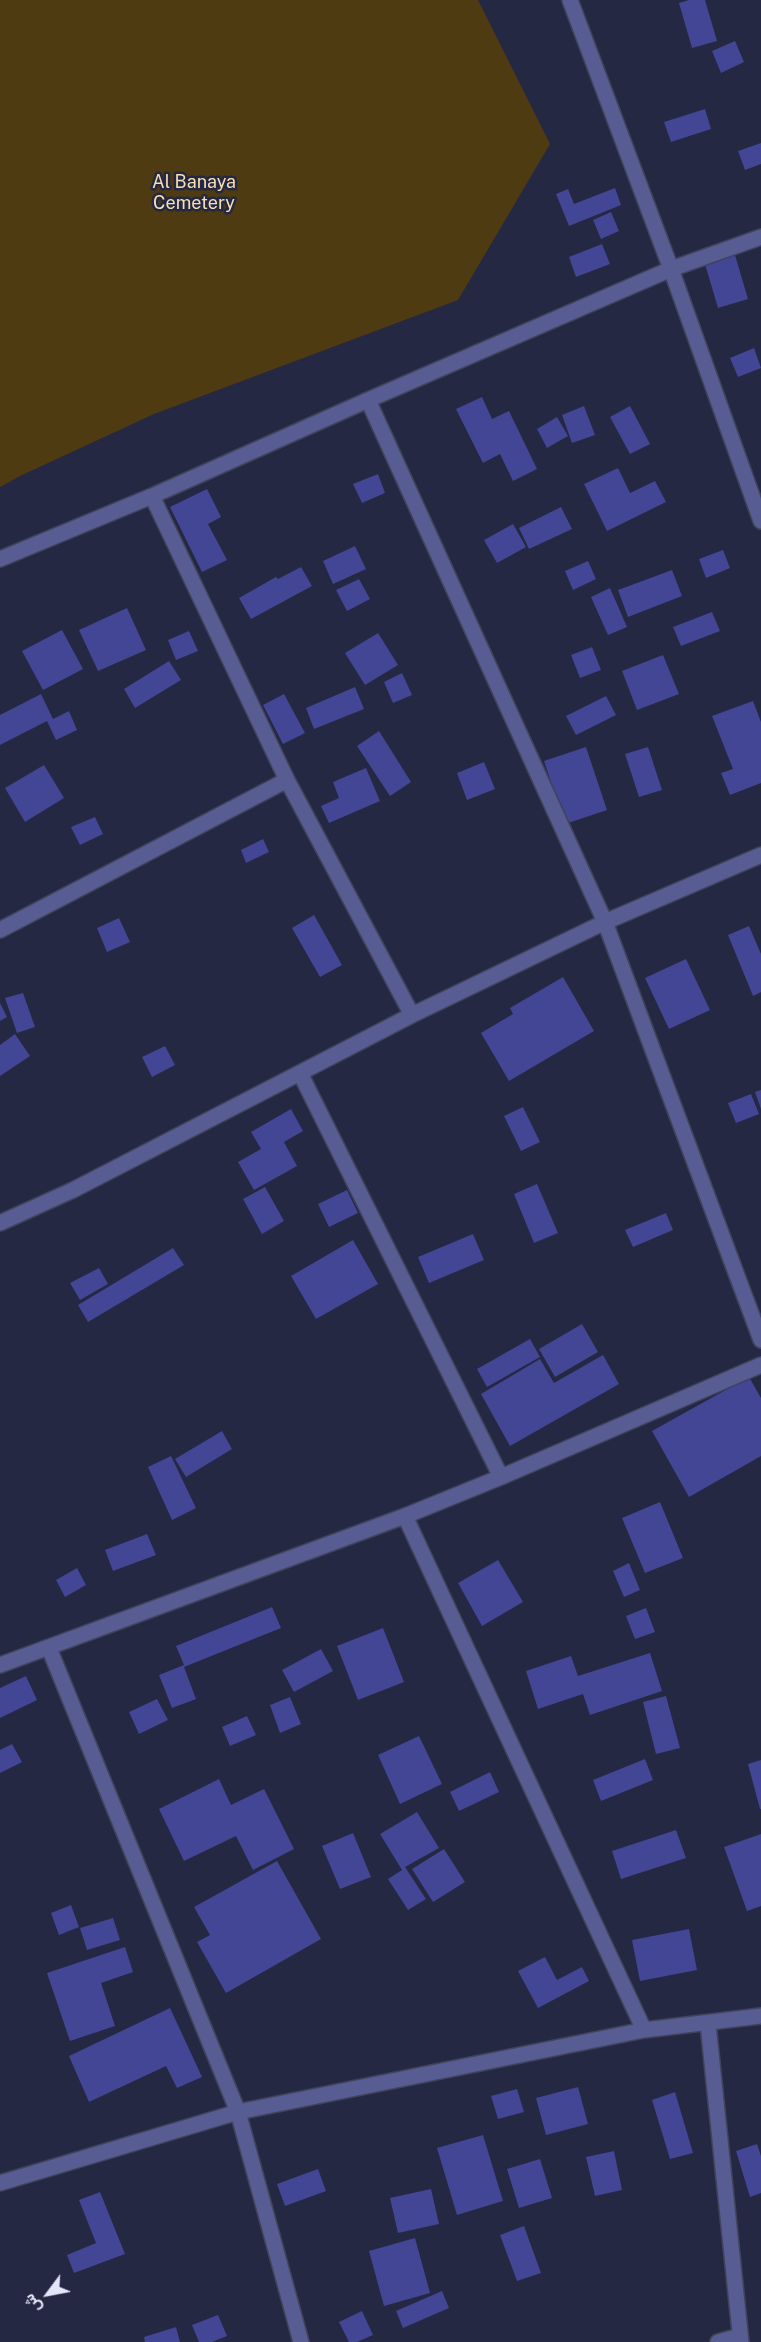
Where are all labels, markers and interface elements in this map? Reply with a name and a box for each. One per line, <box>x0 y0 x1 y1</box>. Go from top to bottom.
park label: Al Banaya Cemetery <box>152 171 236 213</box>
north arrow <box>18 2264 78 2324</box>
text: ش <box>19 2291 45 2317</box>

